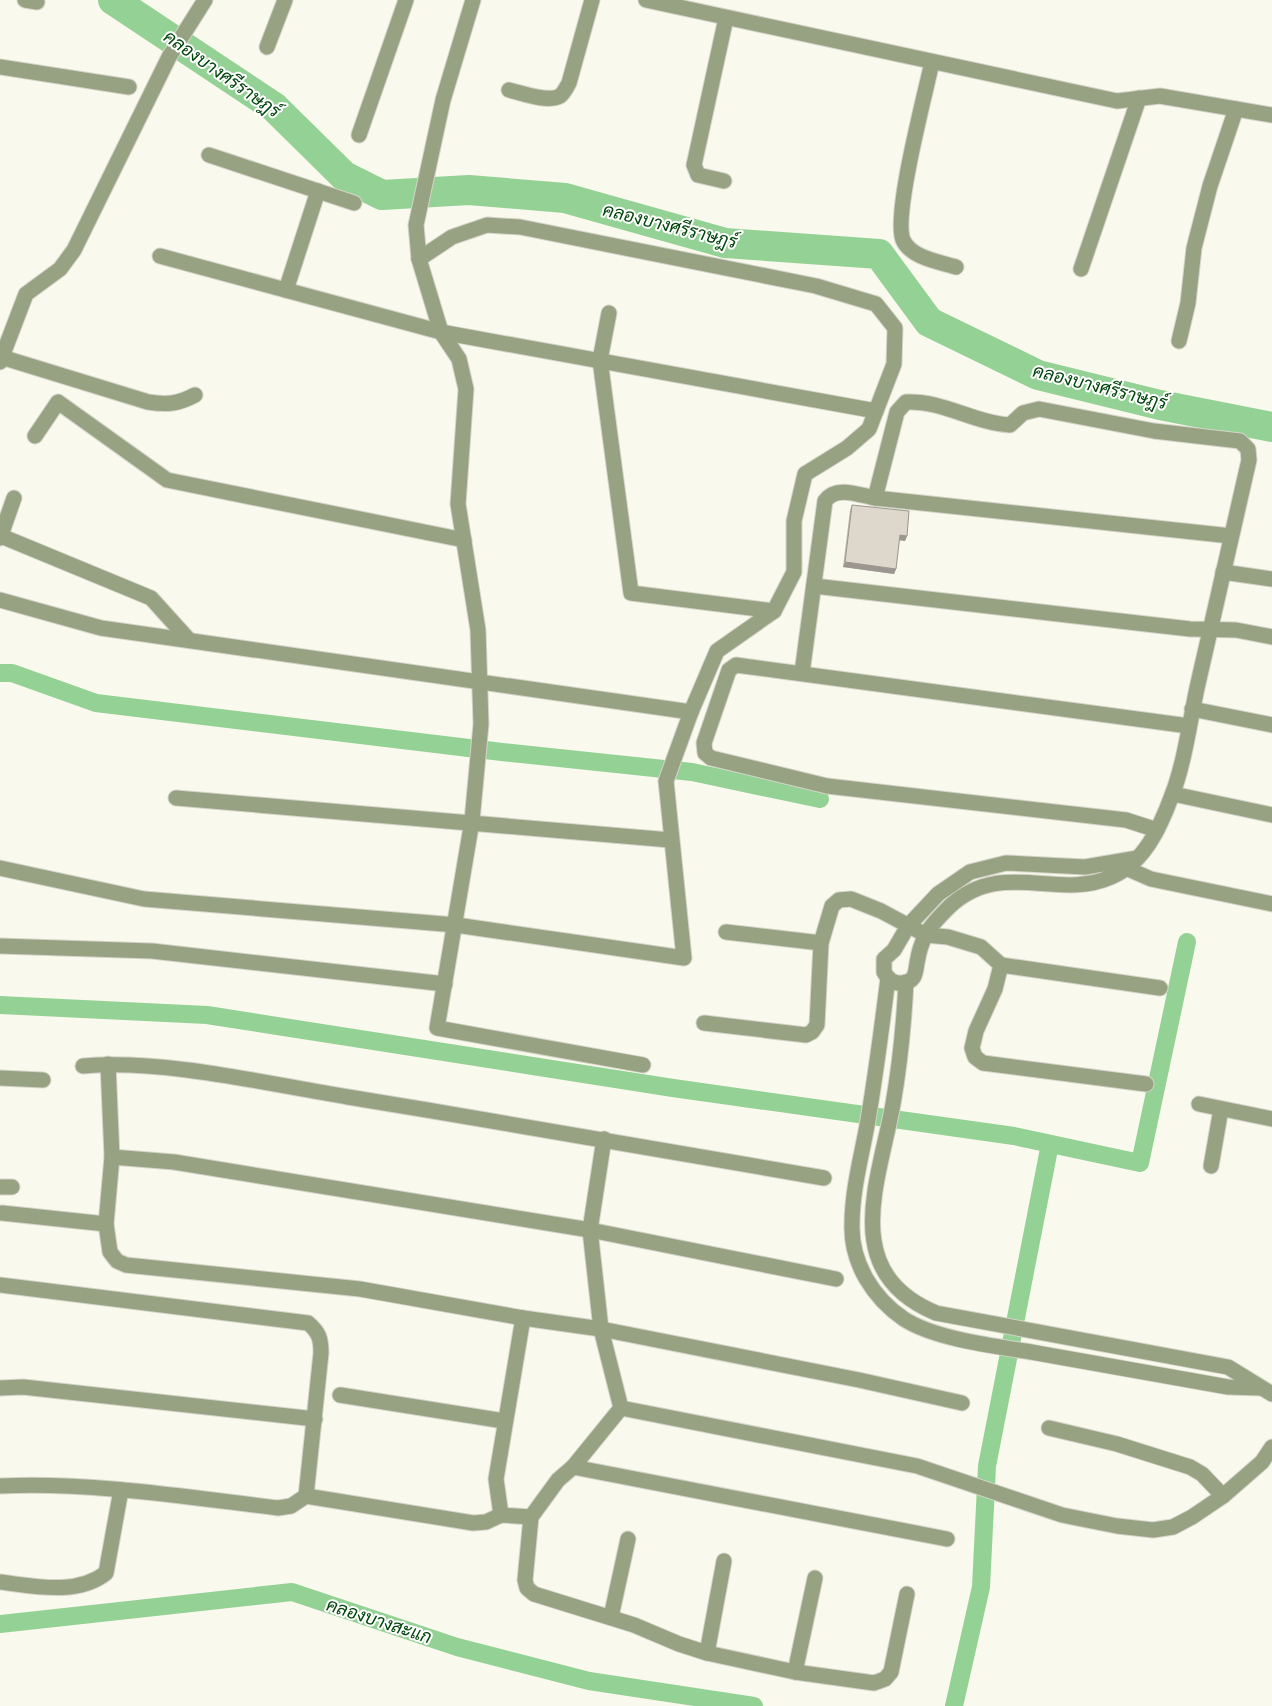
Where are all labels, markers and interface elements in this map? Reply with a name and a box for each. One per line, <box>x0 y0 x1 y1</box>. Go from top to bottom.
water label: คลองบางศรีราษฎร์ <box>159 24 288 125</box>
water label: คลองบางศรีราษฎร์ <box>600 197 743 255</box>
water label: คลองบางศรีราษฎร์ <box>1030 358 1173 416</box>
water label: คลองบางสะแก <box>324 1595 434 1647</box>

